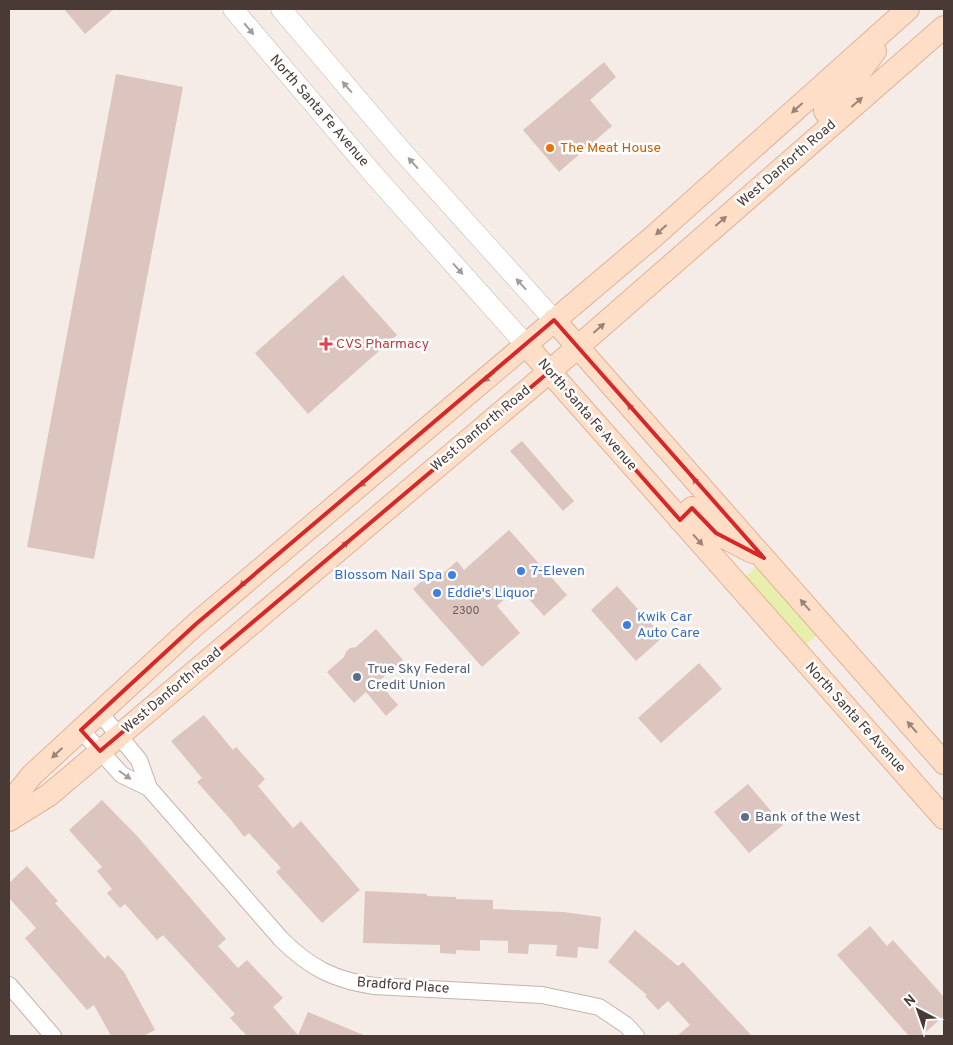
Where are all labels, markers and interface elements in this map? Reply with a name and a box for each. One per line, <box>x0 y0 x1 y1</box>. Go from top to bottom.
one-way arrow <box>244 22 255 35</box>
street label: North Santa Fe Avenue <box>266 52 372 170</box>
one-way arrow <box>342 80 353 93</box>
one-way arrow <box>850 97 863 108</box>
one-way arrow <box>791 102 803 114</box>
street label: West Danforth Road <box>734 117 840 211</box>
place label: The Meat House <box>560 140 661 157</box>
marker: The Meat House <box>544 142 556 154</box>
one-way arrow <box>407 158 419 170</box>
one-way arrow <box>715 215 727 227</box>
one-way arrow <box>656 224 668 236</box>
one-way arrow <box>452 263 464 275</box>
one-way arrow <box>516 278 527 291</box>
one-way arrow <box>593 323 606 334</box>
place label: CVS Pharmacy <box>336 336 429 353</box>
marker: CVS Pharmacy <box>320 338 332 350</box>
street label: North Santa Fe Avenue <box>534 356 640 474</box>
one-way arrow <box>482 371 495 382</box>
street label: West Danforth Road <box>428 382 534 476</box>
one-way arrow <box>626 404 638 416</box>
one-way arrow <box>359 476 372 487</box>
one-way arrow <box>691 477 703 489</box>
one-way arrow <box>692 533 703 546</box>
one-way arrow <box>337 541 349 552</box>
place label: 7-Eleven <box>531 563 585 580</box>
marker: 7-Eleven <box>515 565 527 577</box>
place label: Blossom Nail Spa <box>334 567 442 584</box>
marker: Blossom Nail Spa <box>446 569 458 581</box>
one-way arrow <box>240 576 252 588</box>
place label: Eddie's Liquor <box>447 585 535 602</box>
marker: Eddie's Liquor <box>431 587 443 599</box>
one-way arrow <box>799 598 810 611</box>
house number: 2300 <box>452 604 480 618</box>
place label: Kwik Car Auto Care <box>637 609 700 642</box>
marker: Kwik Car Auto Care <box>621 619 633 631</box>
street label: West Danforth Road <box>119 644 225 738</box>
street label: North Santa Fe Avenue <box>801 659 909 777</box>
place label: True Sky Federal Credit Union <box>367 661 470 694</box>
marker: True Sky Federal Credit Union <box>351 671 363 683</box>
one-way arrow <box>906 721 918 733</box>
one-way arrow <box>51 747 63 759</box>
one-way arrow <box>118 770 132 780</box>
place label: Bank of the West <box>755 809 860 826</box>
marker: Bank of the West <box>739 811 751 823</box>
street label: Bradford Place <box>356 974 450 998</box>
north arrow <box>893 985 943 1035</box>
text: N <box>901 992 920 1011</box>

